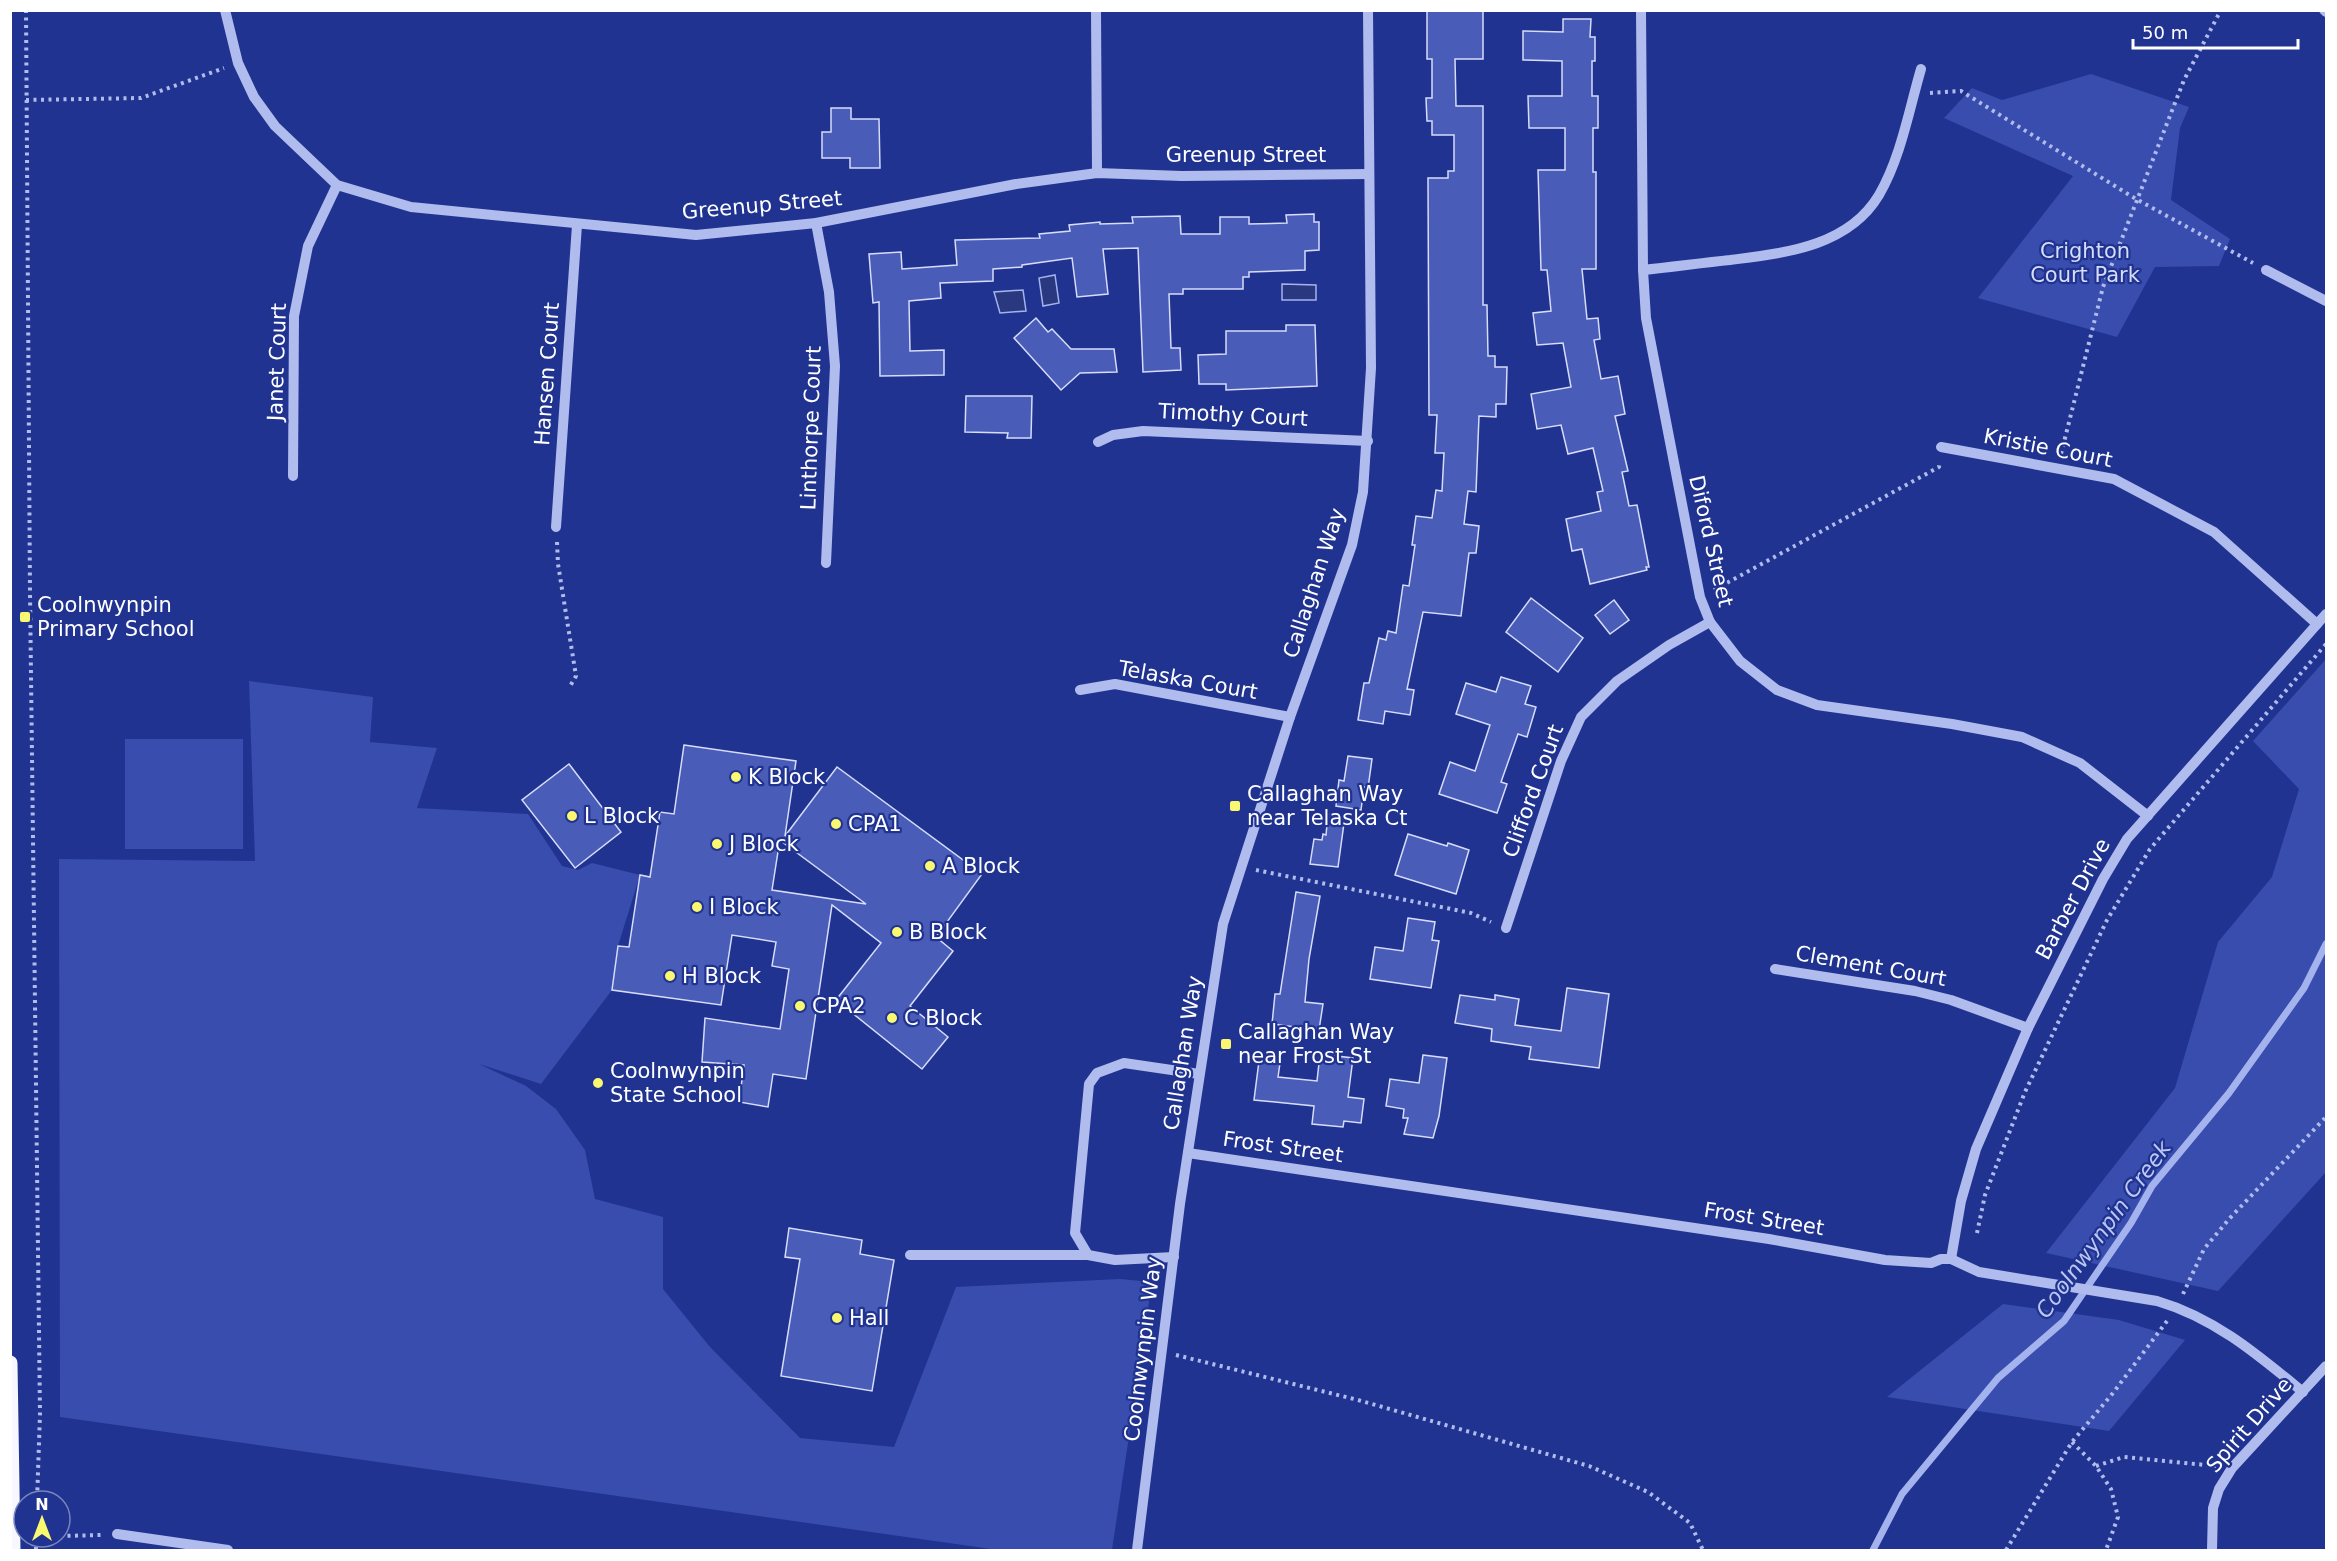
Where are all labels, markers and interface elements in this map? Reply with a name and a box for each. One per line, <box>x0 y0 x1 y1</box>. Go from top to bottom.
scale bar <box>2133 12 2298 50</box>
text: 50 m <box>2142 22 2188 43</box>
street label: Greenup Street <box>1166 143 1326 167</box>
street label: Greenup Street <box>681 186 843 224</box>
park label: Crighton Court Park <box>2030 239 2141 287</box>
street label: Hansen Court <box>530 302 564 446</box>
street label: Janet Court <box>263 303 291 423</box>
street label: Linthorpe Court <box>796 345 826 511</box>
street label: Timothy Court <box>1157 399 1308 431</box>
street label: Kristie Court <box>1982 424 2114 472</box>
street label: Diford Street <box>1684 473 1738 609</box>
street label: Callaghan Way <box>1278 505 1350 661</box>
place label: Coolnwynpin Primary School <box>37 593 195 641</box>
marker: Coolnwynpin Primary School <box>18 610 32 624</box>
street label: Telaska Court <box>1116 656 1259 704</box>
street label: Clifford Court <box>1498 721 1568 861</box>
place label: K Block <box>748 765 826 789</box>
marker: K Block <box>729 770 743 784</box>
place label: Callaghan Way near Telaska Ct <box>1247 782 1407 830</box>
marker: Callaghan Way near Telaska Ct <box>1228 799 1242 813</box>
place label: L Block <box>584 804 660 828</box>
marker: L Block <box>565 809 579 823</box>
place label: CPA1 <box>848 812 902 836</box>
marker: CPA1 <box>829 817 843 831</box>
place label: J Block <box>727 832 800 856</box>
street label: Barber Drive <box>2031 834 2115 964</box>
marker: J Block <box>710 837 724 851</box>
place label: A Block <box>942 854 1021 878</box>
marker: A Block <box>923 859 937 873</box>
place label: I Block <box>709 895 780 919</box>
marker: I Block <box>690 900 704 914</box>
place label: B Block <box>909 920 988 944</box>
marker: B Block <box>890 925 904 939</box>
street label: Clement Court <box>1794 941 1948 991</box>
place label: H Block <box>682 964 762 988</box>
marker: H Block <box>663 969 677 983</box>
street label: Callaghan Way <box>1159 974 1207 1132</box>
place label: CPA2 <box>812 994 866 1018</box>
marker: CPA2 <box>793 999 807 1013</box>
place label: C Block <box>904 1006 983 1030</box>
marker: C Block <box>885 1011 899 1025</box>
place label: Callaghan Way near Frost St <box>1238 1020 1394 1068</box>
marker: Callaghan Way near Frost St <box>1219 1037 1233 1051</box>
place label: Coolnwynpin State School <box>610 1059 745 1107</box>
marker: Coolnwynpin State School <box>591 1076 605 1090</box>
street label: Frost Street <box>1221 1127 1345 1167</box>
water label: Coolnwynpin Creek <box>2031 1135 2177 1323</box>
street label: Frost Street <box>1702 1198 1826 1240</box>
street label: Coolnwynpin Way <box>1120 1255 1166 1443</box>
place label: Hall <box>849 1306 889 1330</box>
marker: Hall <box>830 1311 844 1325</box>
street label: Spirit Drive <box>2201 1373 2297 1477</box>
north arrow <box>12 1489 72 1549</box>
text: N <box>35 1495 49 1514</box>

